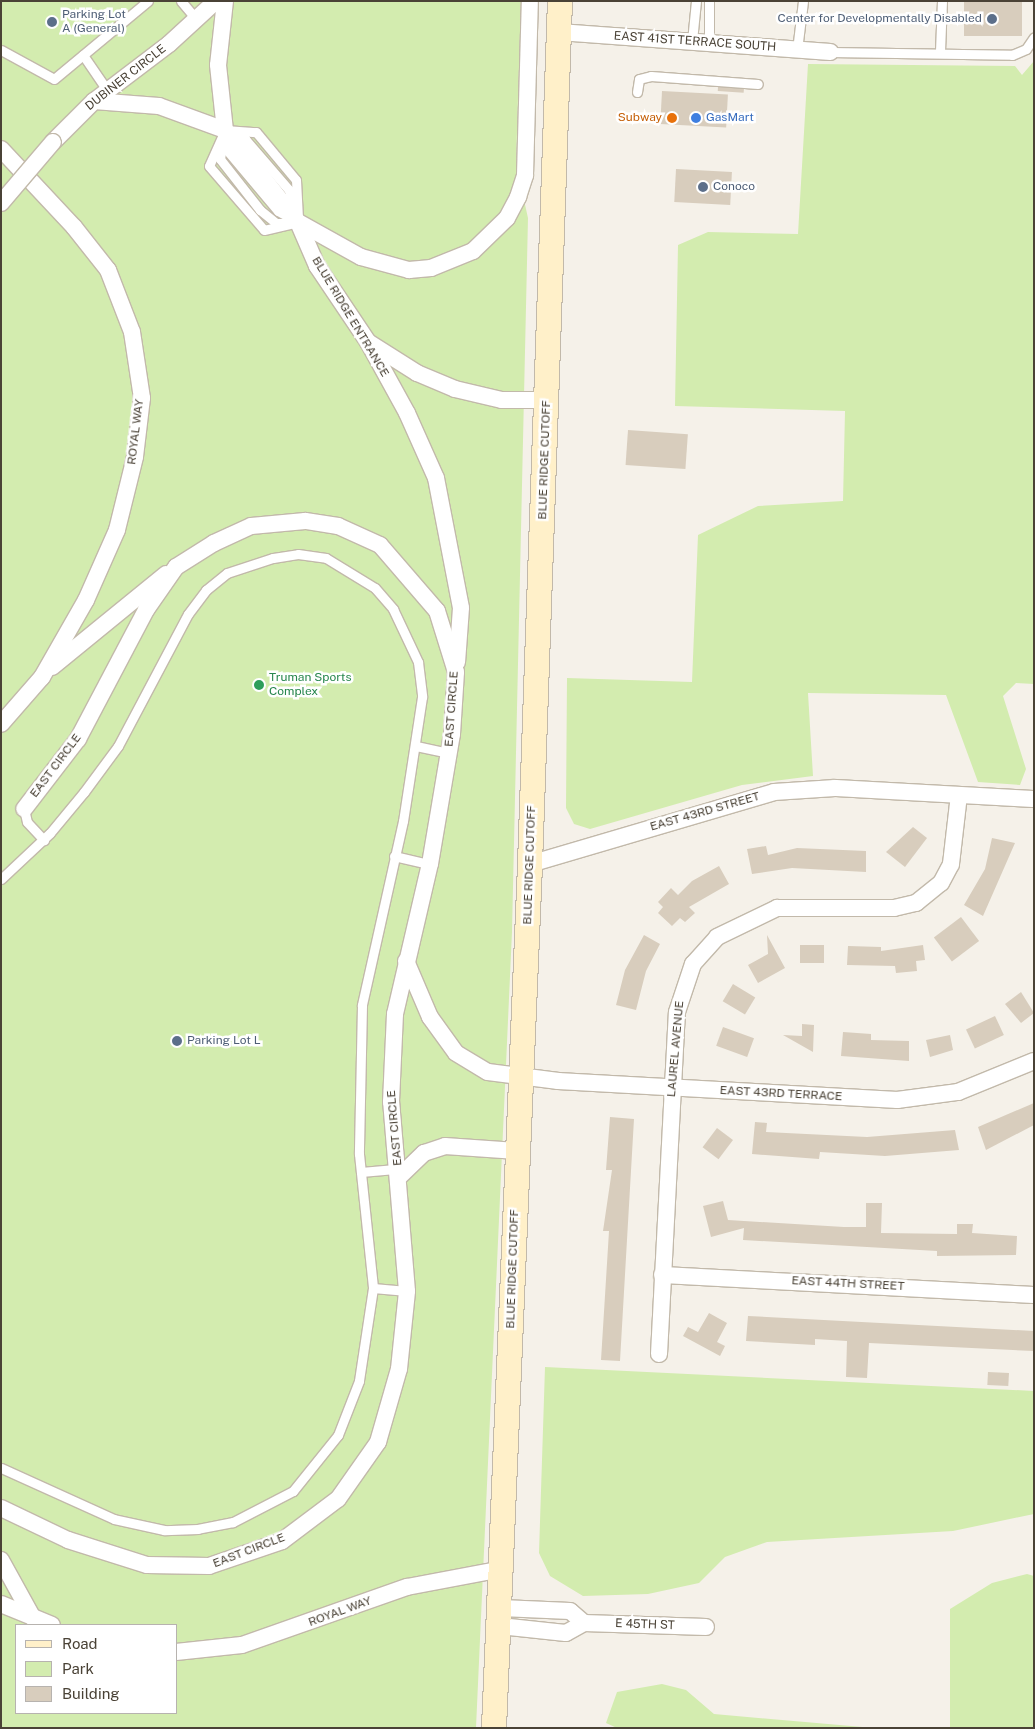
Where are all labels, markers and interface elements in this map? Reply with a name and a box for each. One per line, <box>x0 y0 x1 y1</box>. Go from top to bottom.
place label: Parking Lot A (General) <box>62 8 126 36</box>
place label: Center for Developmentally Disabled <box>778 12 982 26</box>
marker: Center for Developmentally Disabled <box>986 13 998 25</box>
marker: Parking Lot A (General) <box>46 16 58 28</box>
street label: EAST 41ST TERRACE SOUTH <box>613 29 777 55</box>
street label: DUBINER CIRCLE <box>83 42 169 114</box>
place label: Subway <box>618 111 662 125</box>
place label: GasMart <box>706 111 754 125</box>
marker: Subway <box>666 112 678 124</box>
marker: GasMart <box>690 112 702 124</box>
place label: Conoco <box>713 180 755 194</box>
marker: Conoco <box>697 181 709 193</box>
street label: BLUE RIDGE ENTRANCE <box>308 254 392 380</box>
street label: ROYAL WAY <box>125 398 147 466</box>
street label: BLUE RIDGE CUTOFF <box>536 400 554 520</box>
place label: Truman Sports Complex <box>269 671 352 699</box>
street label: EAST CIRCLE <box>442 671 462 747</box>
marker: Truman Sports Complex <box>253 679 265 691</box>
street label: EAST CIRCLE <box>27 731 85 801</box>
street label: EAST 43RD STREET <box>648 789 762 835</box>
street label: BLUE RIDGE CUTOFF <box>521 805 539 925</box>
street label: LAUREL AVENUE <box>665 1000 687 1098</box>
place label: Parking Lot L <box>187 1034 261 1048</box>
marker: Parking Lot L <box>171 1035 183 1047</box>
street label: EAST 43RD TERRACE <box>719 1084 843 1104</box>
street label: EAST CIRCLE <box>385 1090 405 1166</box>
street label: BLUE RIDGE CUTOFF <box>504 1209 522 1329</box>
street label: EAST 44TH STREET <box>791 1274 905 1294</box>
street label: EAST CIRCLE <box>211 1531 287 1571</box>
street label: ROYAL WAY <box>306 1594 374 1630</box>
street label: E 45TH ST <box>615 1617 675 1633</box>
legend <box>15 1624 178 1714</box>
text: Road <box>62 1635 98 1652</box>
text: Park <box>62 1660 94 1677</box>
text: Building <box>62 1685 120 1702</box>

